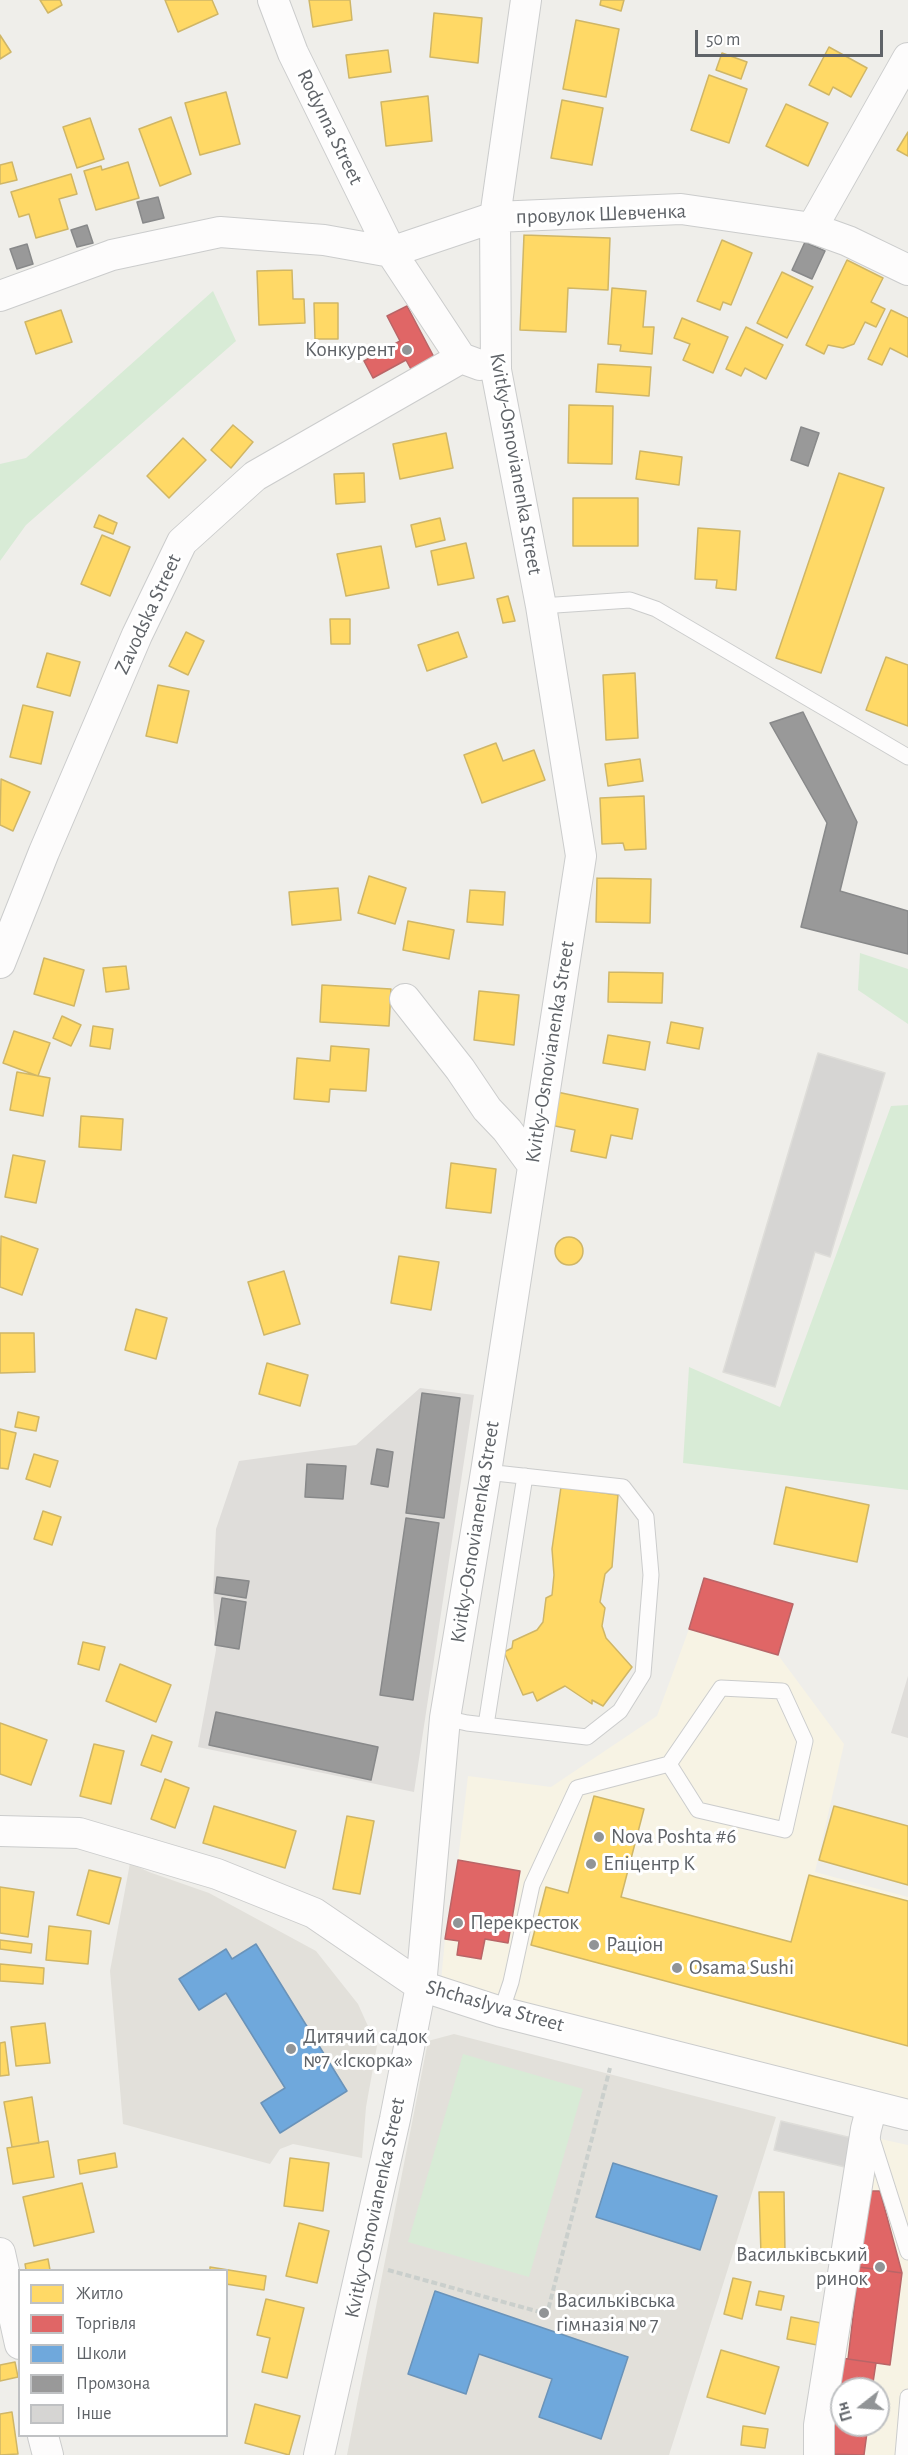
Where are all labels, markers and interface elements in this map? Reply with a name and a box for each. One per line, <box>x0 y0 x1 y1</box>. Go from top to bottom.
scale bar <box>698 18 886 56</box>
text: 50 m <box>706 31 740 49</box>
street label: Rodynna Street <box>291 65 369 189</box>
street label: провулок Шевченка <box>515 198 687 230</box>
place label: Конкурент <box>305 337 395 363</box>
marker: Конкурент <box>400 343 414 357</box>
street label: Kvitky-Osnovianenka Street <box>484 351 548 577</box>
street label: Zavodska Street <box>109 550 187 678</box>
street label: Kvitky-Osnovianenka Street <box>520 939 580 1165</box>
street label: Kvitky-Osnovianenka Street <box>445 1419 505 1645</box>
place label: Nova Poshta #6 <box>611 1824 736 1850</box>
marker: Nova Poshta #6 <box>592 1830 606 1844</box>
place label: Епіцентр К <box>603 1851 695 1877</box>
marker: Епіцентр К <box>584 1857 598 1871</box>
place label: Перекресток <box>470 1910 579 1936</box>
marker: Перекресток <box>451 1916 465 1930</box>
place label: Раціон <box>606 1932 663 1958</box>
marker: Раціон <box>587 1938 601 1952</box>
place label: Osama Sushi <box>689 1955 794 1981</box>
marker: Osama Sushi <box>670 1961 684 1975</box>
street label: Shchaslyva Street <box>423 1974 567 2038</box>
place label: Дитячий садок №7 «Іскорка» <box>303 2024 427 2074</box>
marker: Дитячий садок №7 «Іскорка» <box>284 2042 298 2056</box>
street label: Kvitky-Osnovianenka Street <box>339 2096 411 2320</box>
place label: Васильківський ринок <box>736 2242 868 2292</box>
marker: Васильківський ринок <box>873 2260 887 2274</box>
legend <box>18 2269 228 2437</box>
text: Житло <box>76 2285 123 2303</box>
place label: Васильківська гімназія № 7 <box>556 2288 675 2338</box>
marker: Васильківська гімназія № 7 <box>537 2306 551 2320</box>
text: Торгівля <box>76 2315 136 2333</box>
text: Школи <box>76 2345 127 2363</box>
text: Промзона <box>76 2375 150 2393</box>
north arrow <box>830 2377 890 2437</box>
text: Пн <box>834 2400 855 2423</box>
text: Інше <box>76 2405 112 2423</box>

